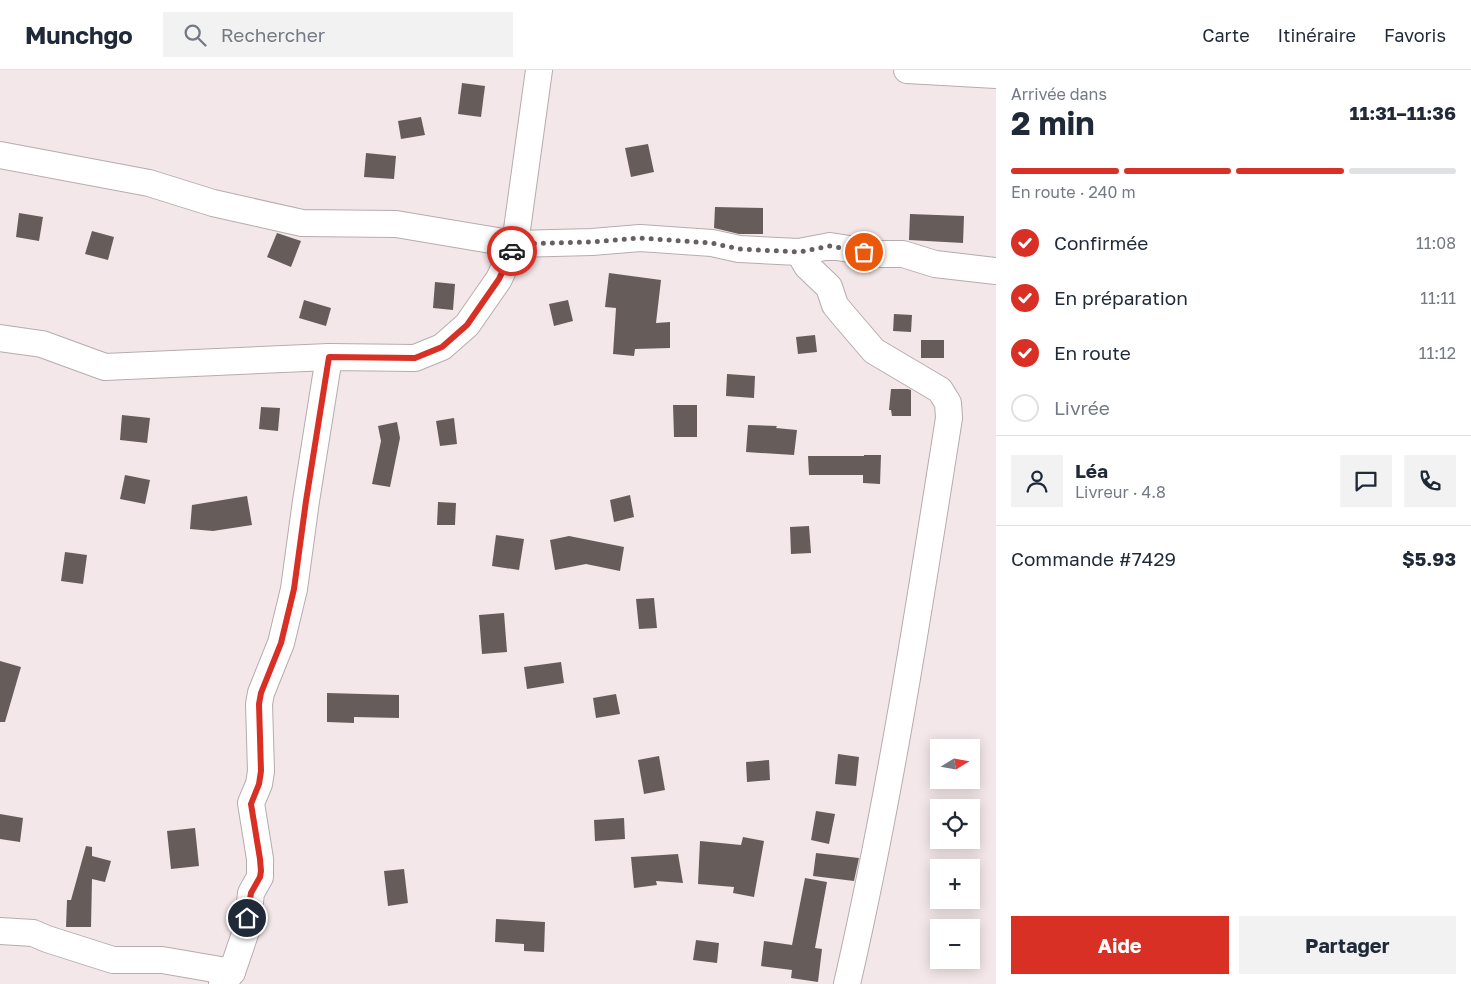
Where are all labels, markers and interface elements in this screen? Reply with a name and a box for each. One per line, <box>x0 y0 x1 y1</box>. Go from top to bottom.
search box <box>163 12 513 57</box>
text: Munchgo <box>25 20 133 49</box>
icon: search <box>181 21 209 49</box>
text: Rechercher <box>221 23 325 46</box>
text: Carte <box>1202 24 1250 46</box>
text: Itinéraire <box>1278 24 1356 46</box>
text: Favoris <box>1384 24 1446 46</box>
text: Arrivée dans <box>1011 84 1107 104</box>
text: 11:31–11:36 <box>1350 101 1456 124</box>
text: 2 min <box>1011 104 1095 142</box>
text: En route · 240 m <box>1011 182 1136 202</box>
courier <box>487 226 537 276</box>
icon: check <box>1011 229 1039 257</box>
pin <box>843 231 885 273</box>
text: Confirmée <box>1054 231 1148 254</box>
text: 11:08 <box>1416 233 1456 253</box>
icon: car <box>498 237 526 265</box>
icon: bag <box>850 238 878 266</box>
icon: check <box>1011 284 1039 312</box>
text: En préparation <box>1054 286 1188 309</box>
text: 11:11 <box>1420 288 1456 308</box>
icon: check <box>1011 339 1039 367</box>
text: En route <box>1054 341 1131 364</box>
text: 11:12 <box>1419 343 1456 363</box>
text: Livrée <box>1054 396 1110 419</box>
button: person <box>1011 455 1063 507</box>
button: chat <box>1340 455 1392 507</box>
button: phone <box>1404 455 1456 507</box>
text: Léa <box>1075 459 1108 482</box>
text: Livreur · 4.8 <box>1075 482 1166 502</box>
text: Commande #7429 <box>1011 547 1176 570</box>
text: $5.93 <box>1402 547 1456 570</box>
north arrow <box>930 739 980 789</box>
map controls <box>930 739 980 969</box>
button: locate <box>930 799 980 849</box>
button: + <box>930 859 980 909</box>
pin <box>226 897 268 939</box>
icon: home <box>233 904 261 932</box>
button: Aide <box>1011 916 1229 974</box>
button: Partager <box>1239 916 1456 974</box>
button: − <box>930 919 980 969</box>

